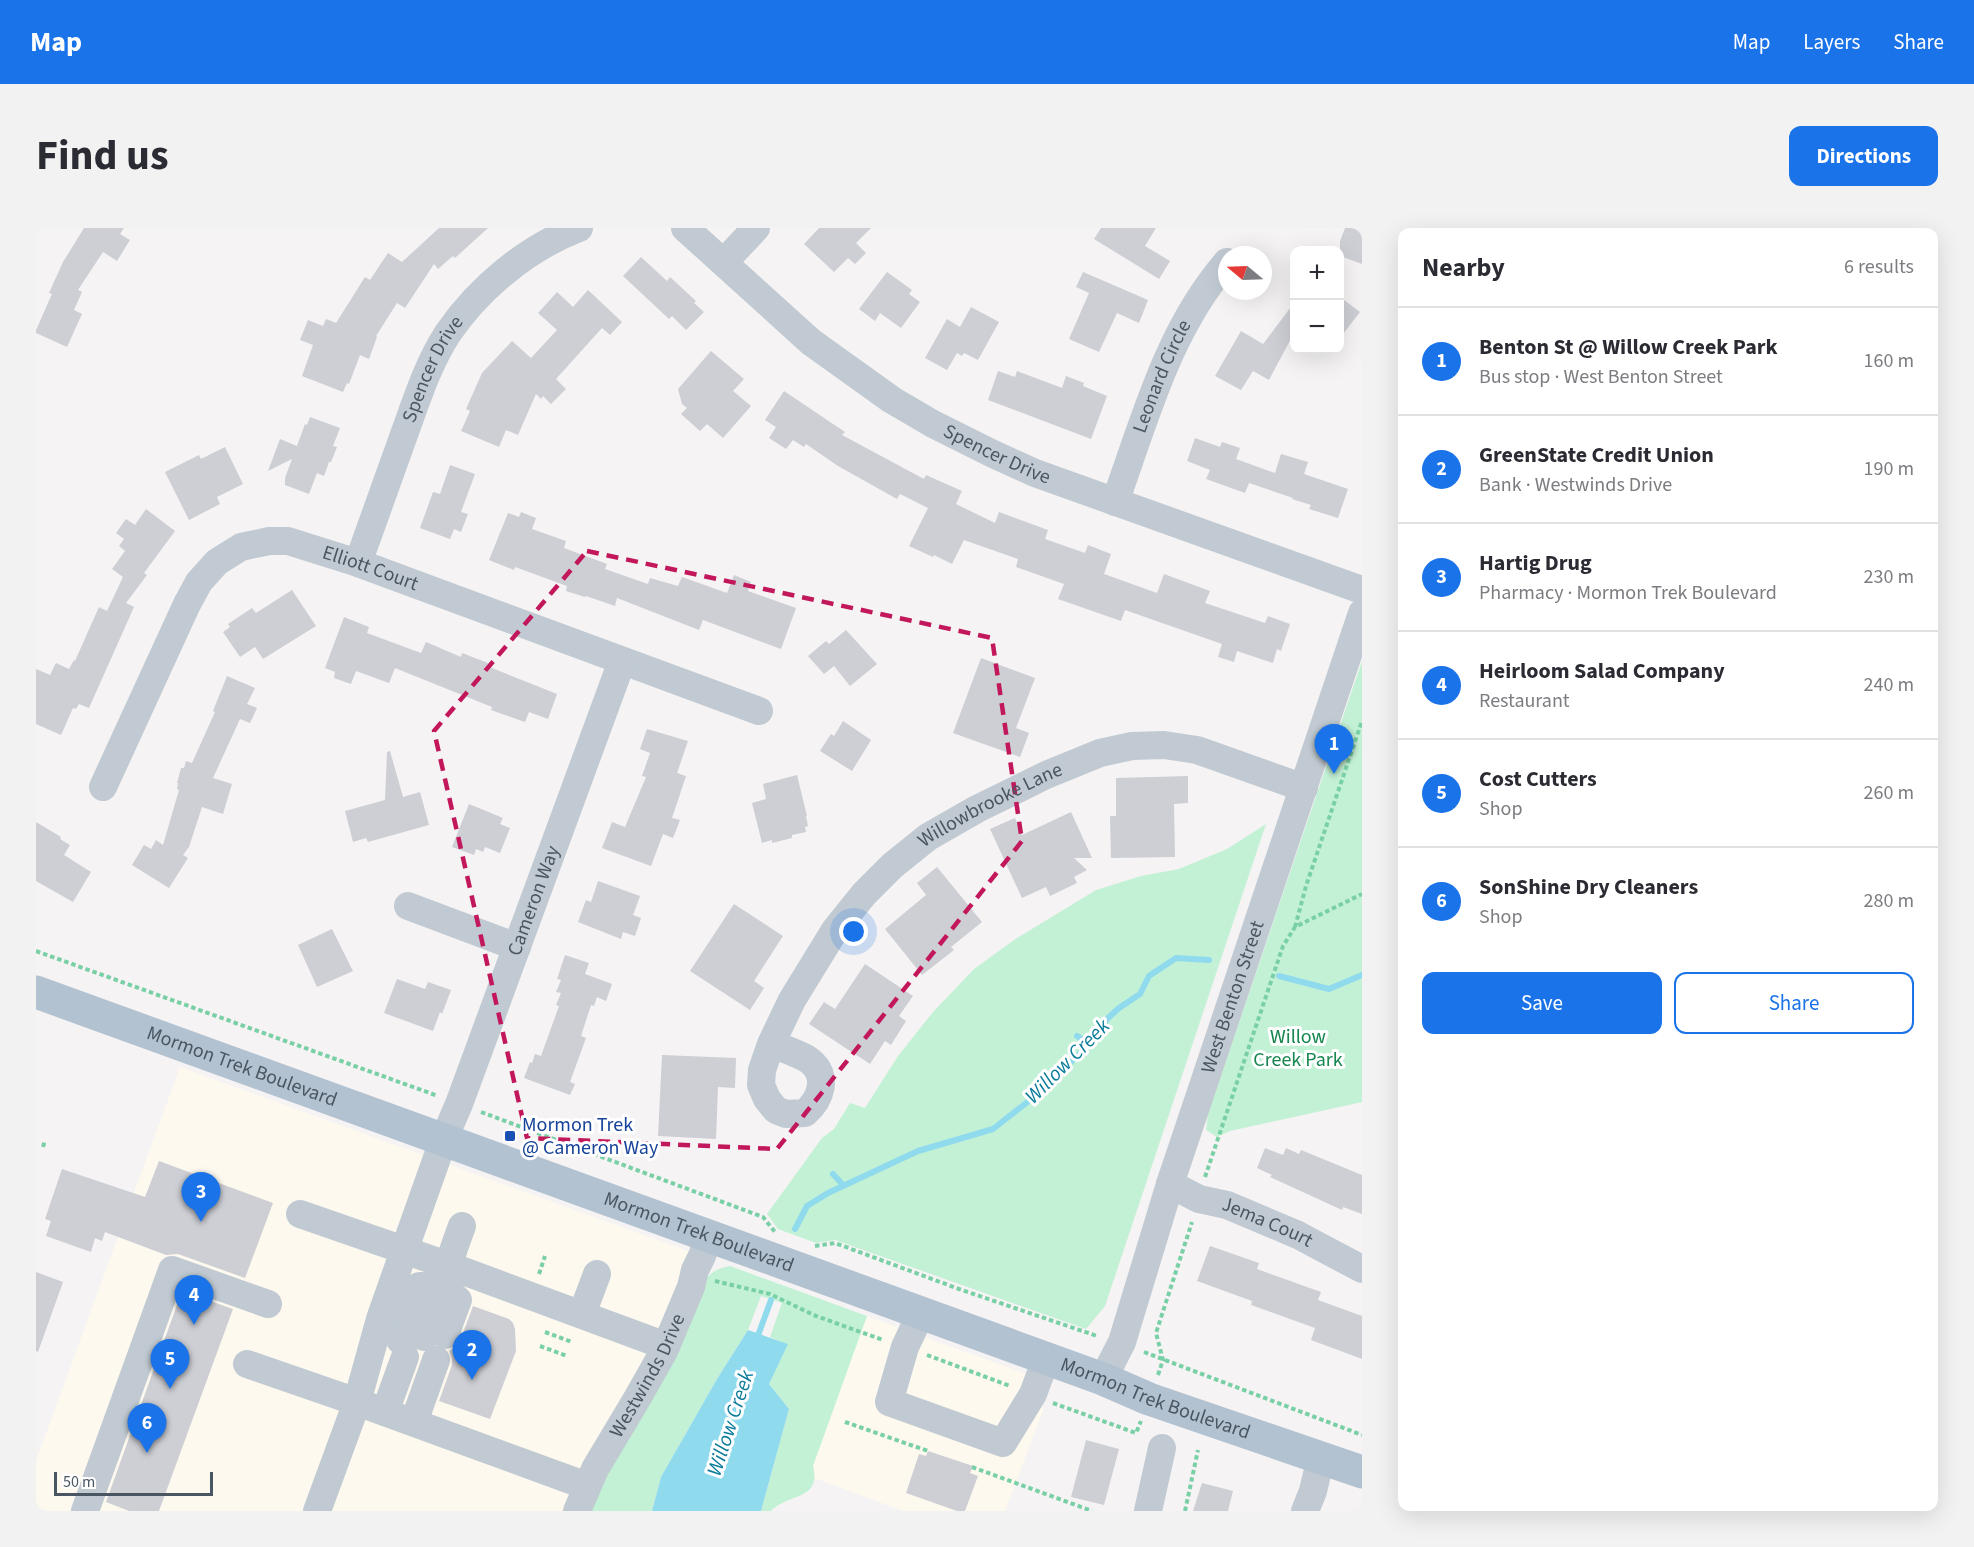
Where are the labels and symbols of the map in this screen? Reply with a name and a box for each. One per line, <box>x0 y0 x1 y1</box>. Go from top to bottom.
north arrow <box>1218 246 1272 300</box>
street label: Spencer Drive <box>395 310 470 426</box>
street label: Leonard Circle <box>1126 315 1198 437</box>
street label: Spencer Drive <box>938 417 1054 491</box>
street label: Elliott Court <box>319 539 423 598</box>
pin: 1 <box>1314 724 1354 774</box>
street label: Willowbrooke Lane <box>912 756 1067 854</box>
street label: Cameron Way <box>501 841 567 960</box>
your location <box>839 917 868 946</box>
street label: West Benton Street <box>1194 917 1272 1077</box>
water label: Willow Creek <box>1018 1011 1117 1110</box>
street label: Mormon Trek Boulevard <box>143 1019 341 1114</box>
park label: Willow Creek Park <box>1253 1023 1343 1074</box>
place label: Mormon Trek @ Cameron Way <box>522 1111 659 1162</box>
marker: Mormon Trek @ Cameron Way <box>503 1129 517 1143</box>
pin: 3 <box>182 1172 220 1222</box>
street label: Mormon Trek Boulevard <box>600 1185 798 1280</box>
street label: Jema Court <box>1219 1190 1318 1255</box>
pin: 4 <box>174 1276 214 1325</box>
street label: Westwinds Drive <box>603 1309 692 1443</box>
pin: 2 <box>452 1330 492 1380</box>
pin: 5 <box>150 1340 190 1389</box>
street label: Mormon Trek Boulevard <box>1057 1351 1254 1447</box>
water label: Willow Creek <box>699 1365 762 1480</box>
pin: 6 <box>128 1404 166 1453</box>
scale bar <box>54 1469 213 1496</box>

